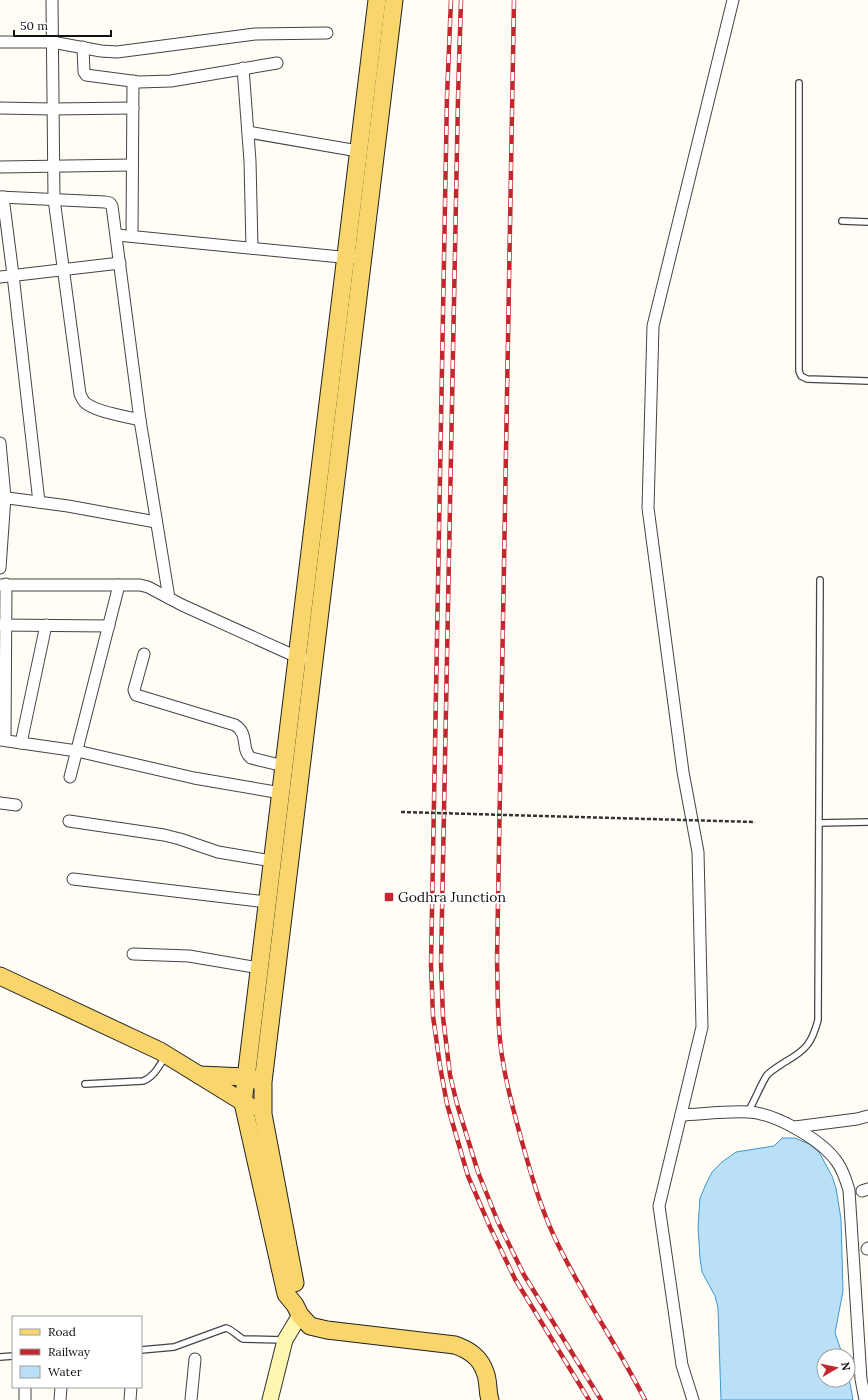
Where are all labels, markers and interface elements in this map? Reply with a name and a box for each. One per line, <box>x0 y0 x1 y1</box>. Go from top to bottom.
scale bar <box>14 12 111 38</box>
text: 50 m <box>20 18 48 33</box>
place label: Godhra Junction <box>398 888 506 906</box>
marker: Godhra Junction <box>383 891 395 903</box>
legend <box>12 1316 142 1388</box>
text: Road <box>48 1324 76 1339</box>
text: Railway <box>48 1344 91 1359</box>
north arrow <box>816 1348 856 1388</box>
text: N <box>838 1361 854 1372</box>
text: Water <box>48 1364 83 1379</box>

